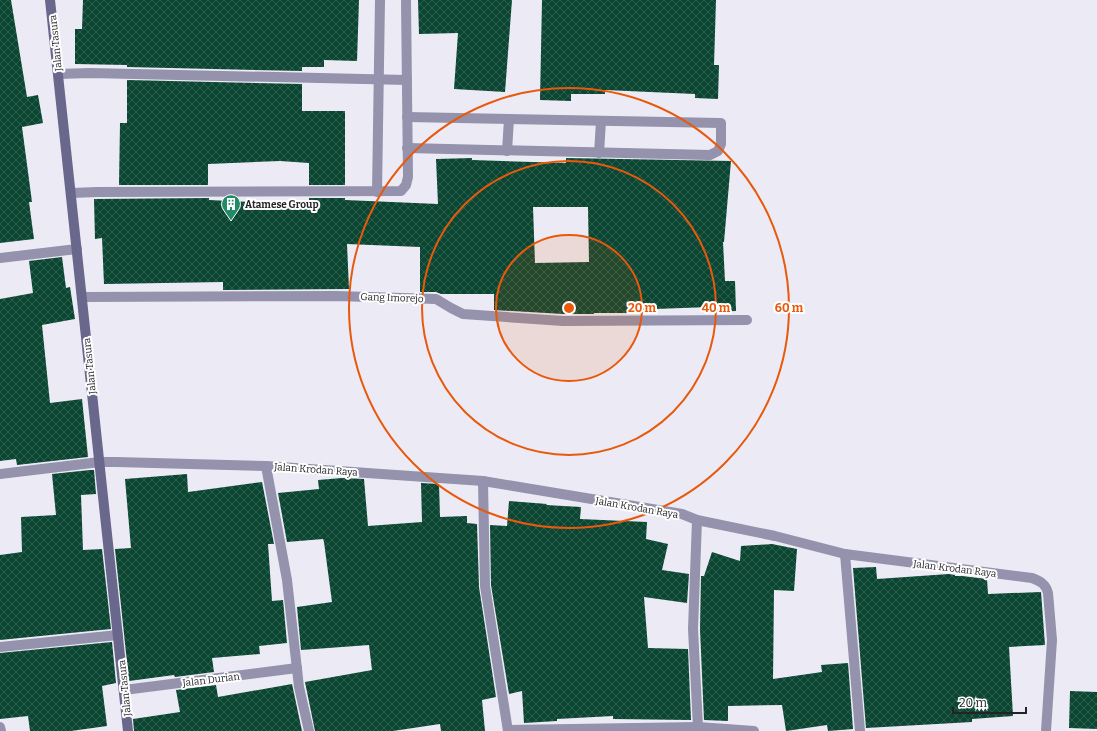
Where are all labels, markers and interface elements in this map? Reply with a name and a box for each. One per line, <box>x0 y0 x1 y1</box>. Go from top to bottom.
street label: Jalan Tasura <box>47 14 65 73</box>
building icon: Atamese Group <box>220 193 242 221</box>
place label: Atamese Group <box>245 199 318 211</box>
street label: Gang Imorejo <box>360 291 424 305</box>
centre of rings <box>562 301 576 315</box>
text: 20 m <box>628 301 657 315</box>
text: 40 m <box>702 301 731 315</box>
text: 60 m <box>775 301 804 315</box>
street label: Jalan Tasura <box>81 337 99 396</box>
street label: Jalan Krodan Raya <box>273 461 359 479</box>
street label: Jalan Krodan Raya <box>594 495 680 521</box>
street label: Jalan Krodan Raya <box>912 558 998 580</box>
street label: Jalan Tasura <box>116 659 134 718</box>
street label: Jalan Durian <box>181 670 241 690</box>
scale bar <box>953 689 1026 715</box>
text: 20 m <box>959 696 988 710</box>

